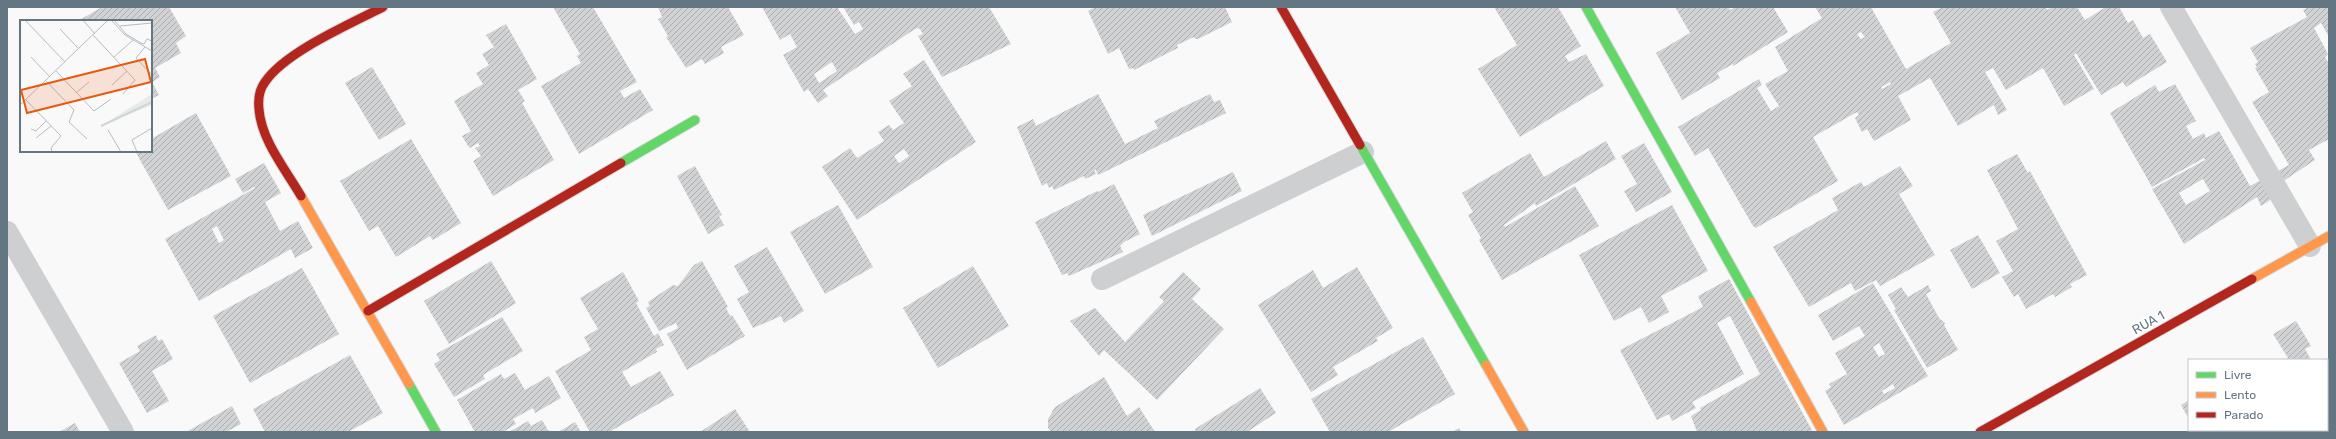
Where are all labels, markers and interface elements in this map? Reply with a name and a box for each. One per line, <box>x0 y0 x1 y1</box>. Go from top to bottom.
inset map <box>20 20 152 152</box>
street label: RUA 1 <box>2129 307 2167 337</box>
legend <box>2188 359 2328 431</box>
text: Livre <box>2224 368 2252 382</box>
text: Lento <box>2224 388 2256 402</box>
text: Parado <box>2224 408 2263 422</box>

